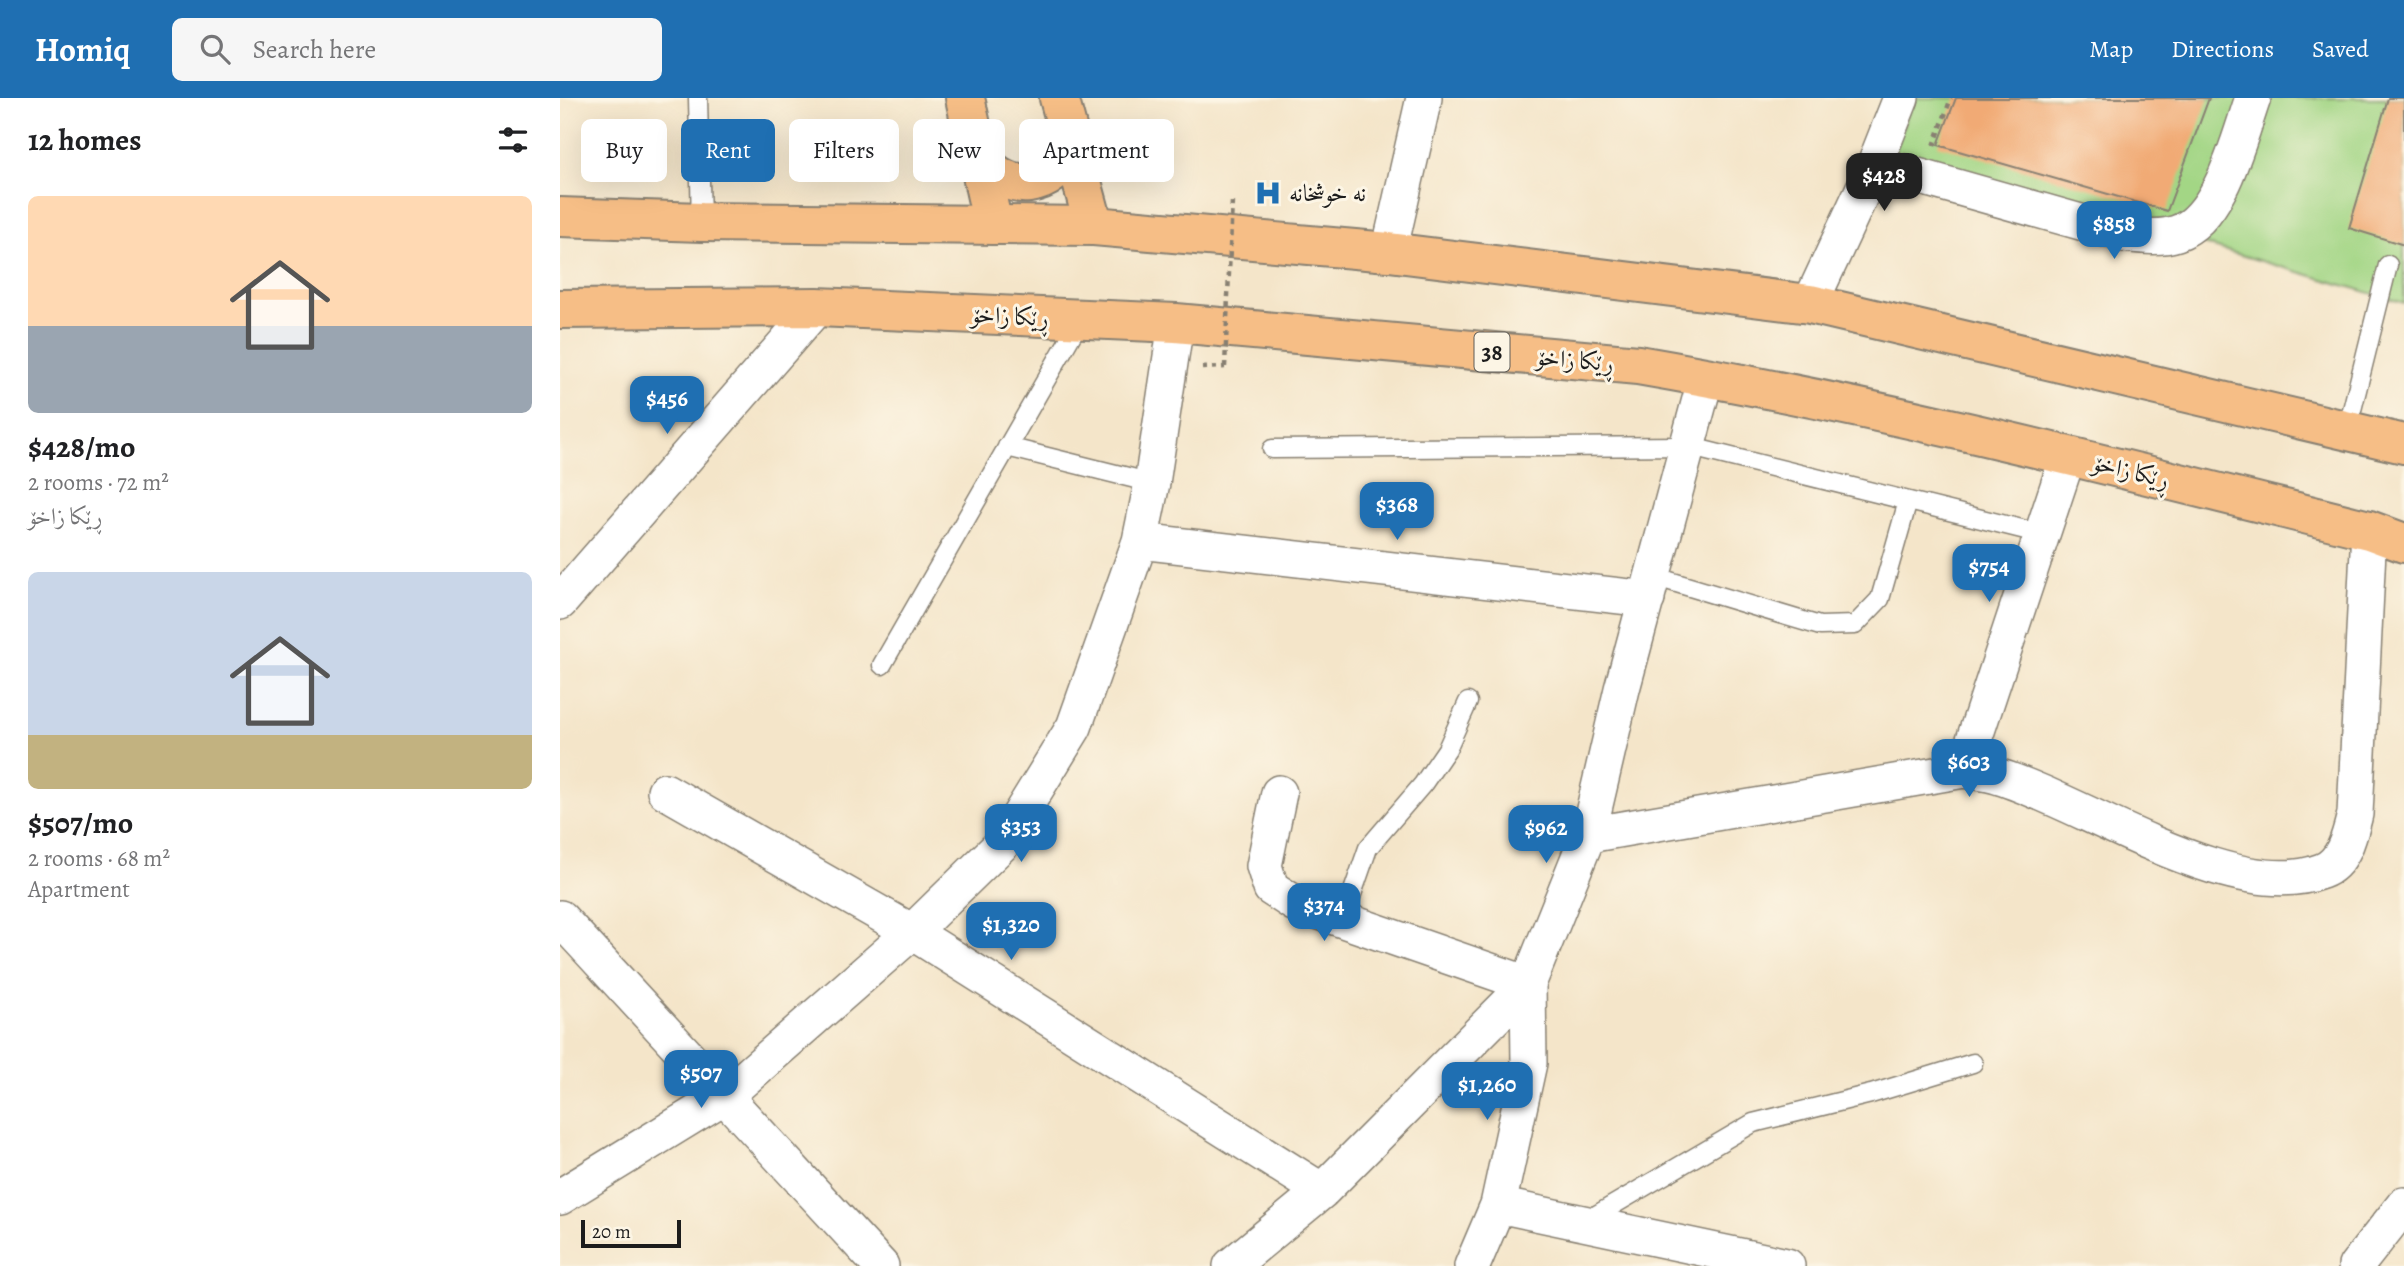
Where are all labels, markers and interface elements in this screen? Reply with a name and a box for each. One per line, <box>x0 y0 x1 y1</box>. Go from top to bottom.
search box <box>172 18 662 81</box>
text: Homiq <box>35 27 130 72</box>
icon: search <box>196 30 234 68</box>
text: Search here <box>252 32 376 67</box>
text: Map <box>2089 33 2133 65</box>
text: Directions <box>2171 33 2274 65</box>
text: Saved <box>2312 33 2369 65</box>
chip: Buy <box>581 119 667 182</box>
chip: Rent <box>681 119 775 182</box>
chip: Filters <box>789 119 899 182</box>
chip: New <box>913 119 1005 182</box>
chip: Apartment <box>1019 119 1174 182</box>
text: 12 homes <box>28 120 141 160</box>
icon: filters <box>494 121 532 159</box>
pin: $428 <box>1843 153 1925 213</box>
text: $428 <box>1862 160 1906 191</box>
place label: نه خوشخانه <box>1289 177 1366 209</box>
hospital icon: نه خوشخانه <box>1253 178 1283 208</box>
pin: $858 <box>2073 202 2155 261</box>
text: $858 <box>2093 208 2135 239</box>
icon: home <box>217 242 343 368</box>
street label: ڕێکا زاخۆ <box>968 298 1050 337</box>
road number: 38 <box>1474 332 1510 372</box>
street label: ڕێکا زاخۆ <box>1533 340 1615 382</box>
pin: $456 <box>626 376 708 436</box>
text: $456 <box>646 383 688 414</box>
text: $428/mo <box>28 427 135 467</box>
street label: ڕێکا زاخۆ <box>2087 446 2173 499</box>
text: 2 rooms · 72 m² <box>28 467 169 498</box>
pin: $368 <box>1356 482 1438 542</box>
text: $368 <box>1376 489 1418 520</box>
text: ڕێکا زاخۆ <box>28 501 103 532</box>
pin: $754 <box>1948 545 2030 604</box>
text: $754 <box>1968 551 2010 582</box>
icon: home <box>217 618 343 744</box>
pin: $603 <box>1928 740 2010 799</box>
text: $603 <box>1948 746 1990 777</box>
text: $507/mo <box>28 803 133 843</box>
pin: $353 <box>980 804 1062 864</box>
pin: $962 <box>1505 806 1587 865</box>
text: $353 <box>1001 811 1041 842</box>
text: $962 <box>1524 812 1568 843</box>
text: 2 rooms · 68 m² <box>28 843 170 874</box>
text: Apartment <box>28 874 130 905</box>
pin: $374 <box>1283 884 1365 943</box>
text: $374 <box>1303 890 1345 921</box>
pin: $1,320 <box>954 902 1068 962</box>
text: $1,320 <box>982 909 1040 940</box>
pin: $507 <box>660 1051 742 1110</box>
text: $507 <box>680 1057 722 1088</box>
pin: $1,260 <box>1430 1062 1544 1122</box>
text: $1,260 <box>1458 1069 1516 1100</box>
scale bar <box>581 1217 681 1249</box>
text: 20 m <box>592 1219 631 1245</box>

